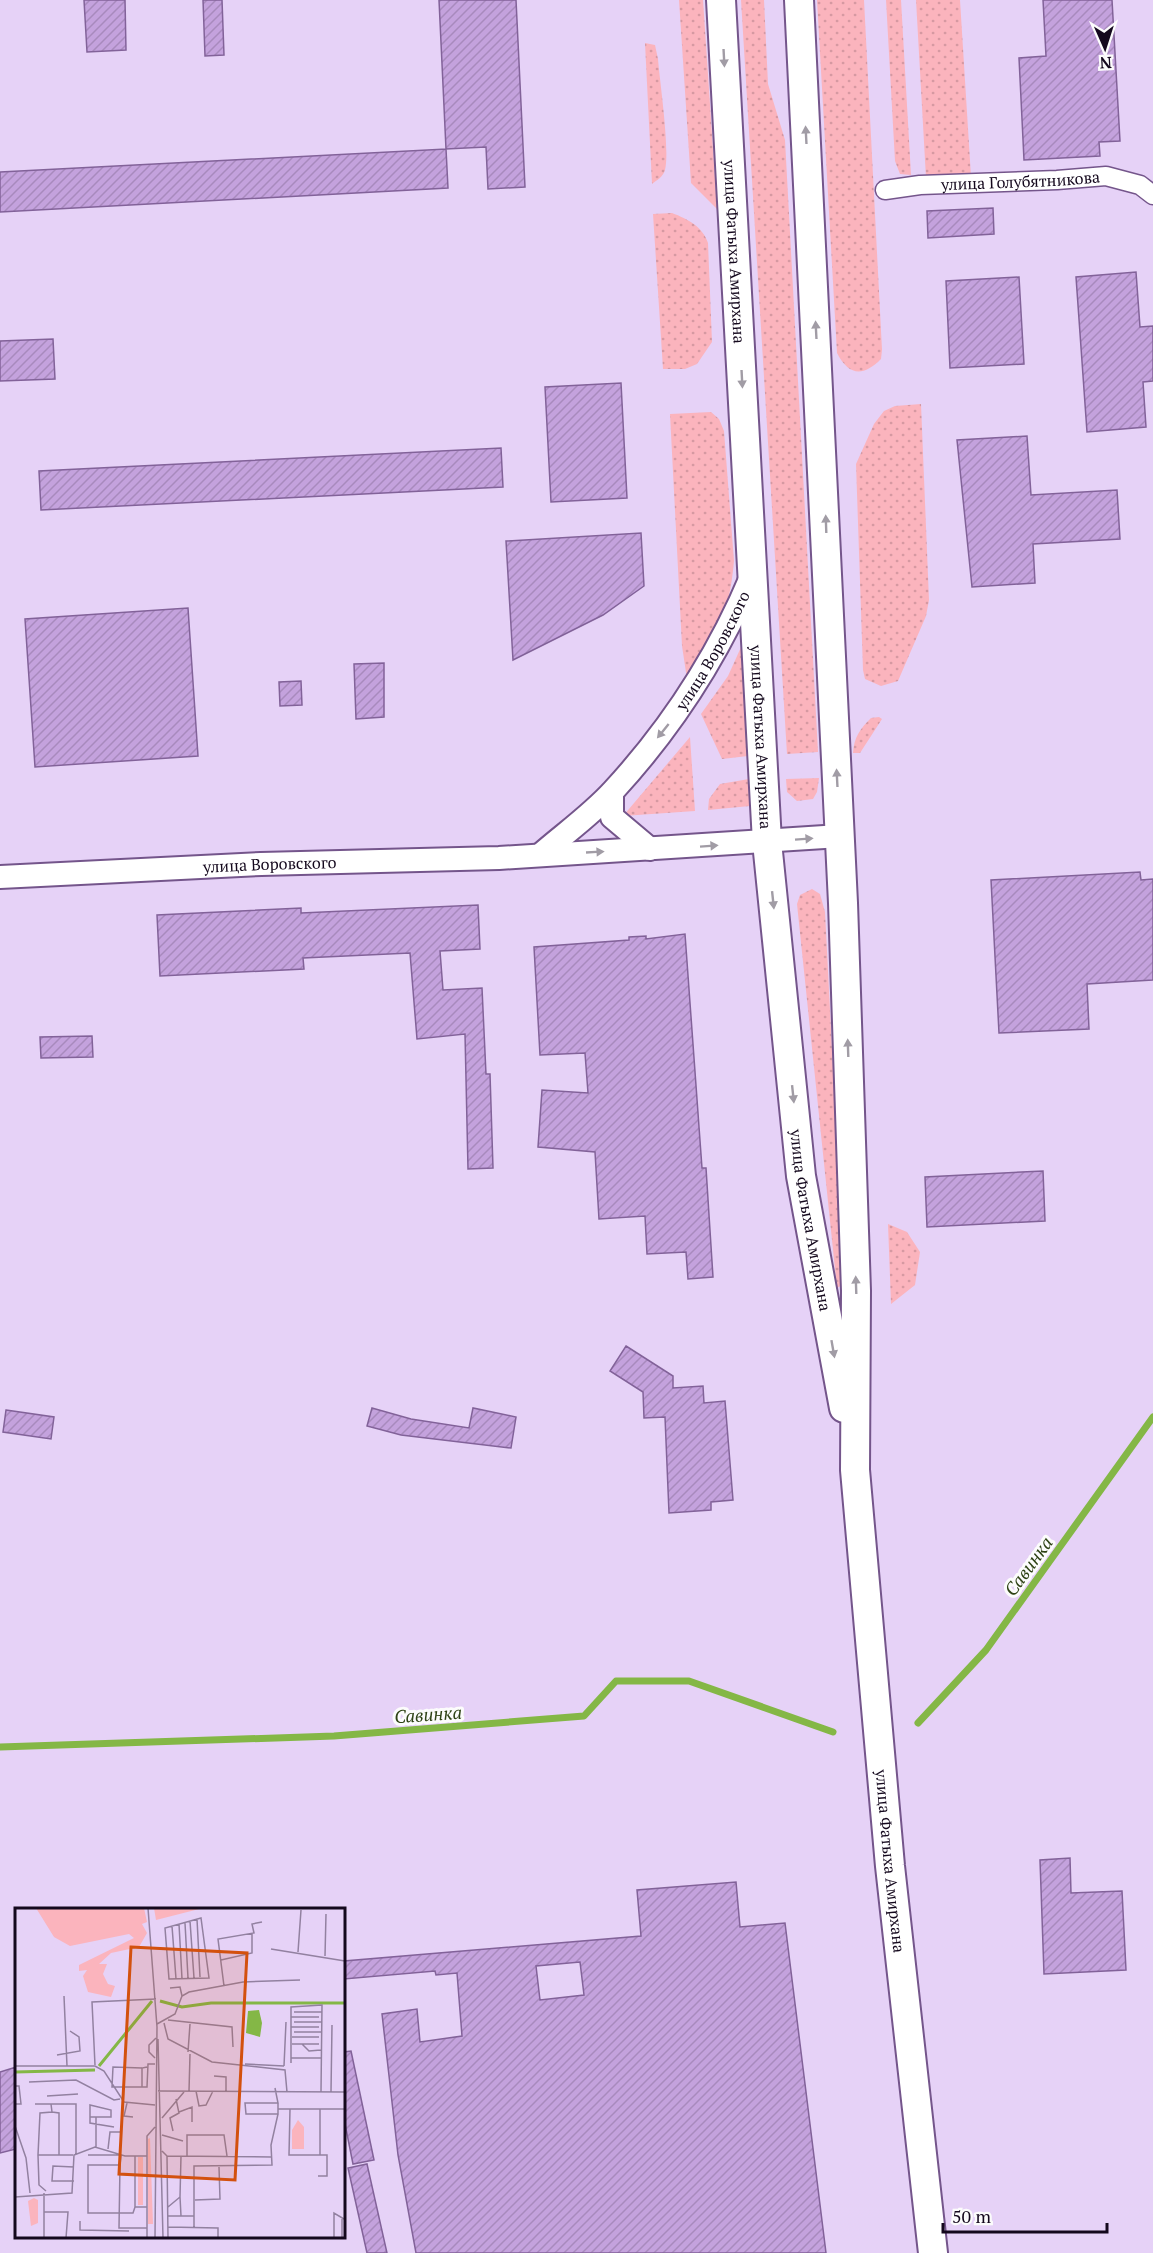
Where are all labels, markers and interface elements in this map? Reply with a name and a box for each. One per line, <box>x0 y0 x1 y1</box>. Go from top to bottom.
north arrow <box>1075 18 1135 78</box>
one-way arrow <box>720 49 729 68</box>
text: N <box>1099 52 1112 74</box>
one-way arrow <box>801 125 810 144</box>
street label: улица Фатыха Амирхана <box>719 158 751 344</box>
street label: улица Голубятникова <box>940 166 1101 195</box>
one-way arrow <box>811 320 821 339</box>
one-way arrow <box>737 369 747 388</box>
one-way arrow <box>821 515 830 534</box>
street label: улица Воровского <box>670 587 755 715</box>
street label: улица Фатыха Амирхана <box>745 643 777 829</box>
one-way arrow <box>656 723 669 739</box>
one-way arrow <box>832 768 841 787</box>
one-way arrow <box>794 834 813 844</box>
one-way arrow <box>699 842 718 851</box>
one-way arrow <box>586 848 605 857</box>
street label: улица Воровского <box>201 851 337 878</box>
one-way arrow <box>768 890 778 909</box>
one-way arrow <box>843 1039 853 1058</box>
one-way arrow <box>788 1084 798 1103</box>
street label: улица Фатыха Амирхана <box>785 1127 837 1313</box>
one-way arrow <box>851 1276 860 1295</box>
one-way arrow <box>829 1339 838 1358</box>
water label: Савинка <box>998 1532 1058 1600</box>
water label: Савинка <box>393 1700 463 1728</box>
street label: улица Фатыха Амирхана <box>870 1767 911 1954</box>
inset map <box>15 1908 345 2238</box>
scale bar <box>943 2196 1106 2234</box>
text: 50 m <box>952 2204 992 2228</box>

